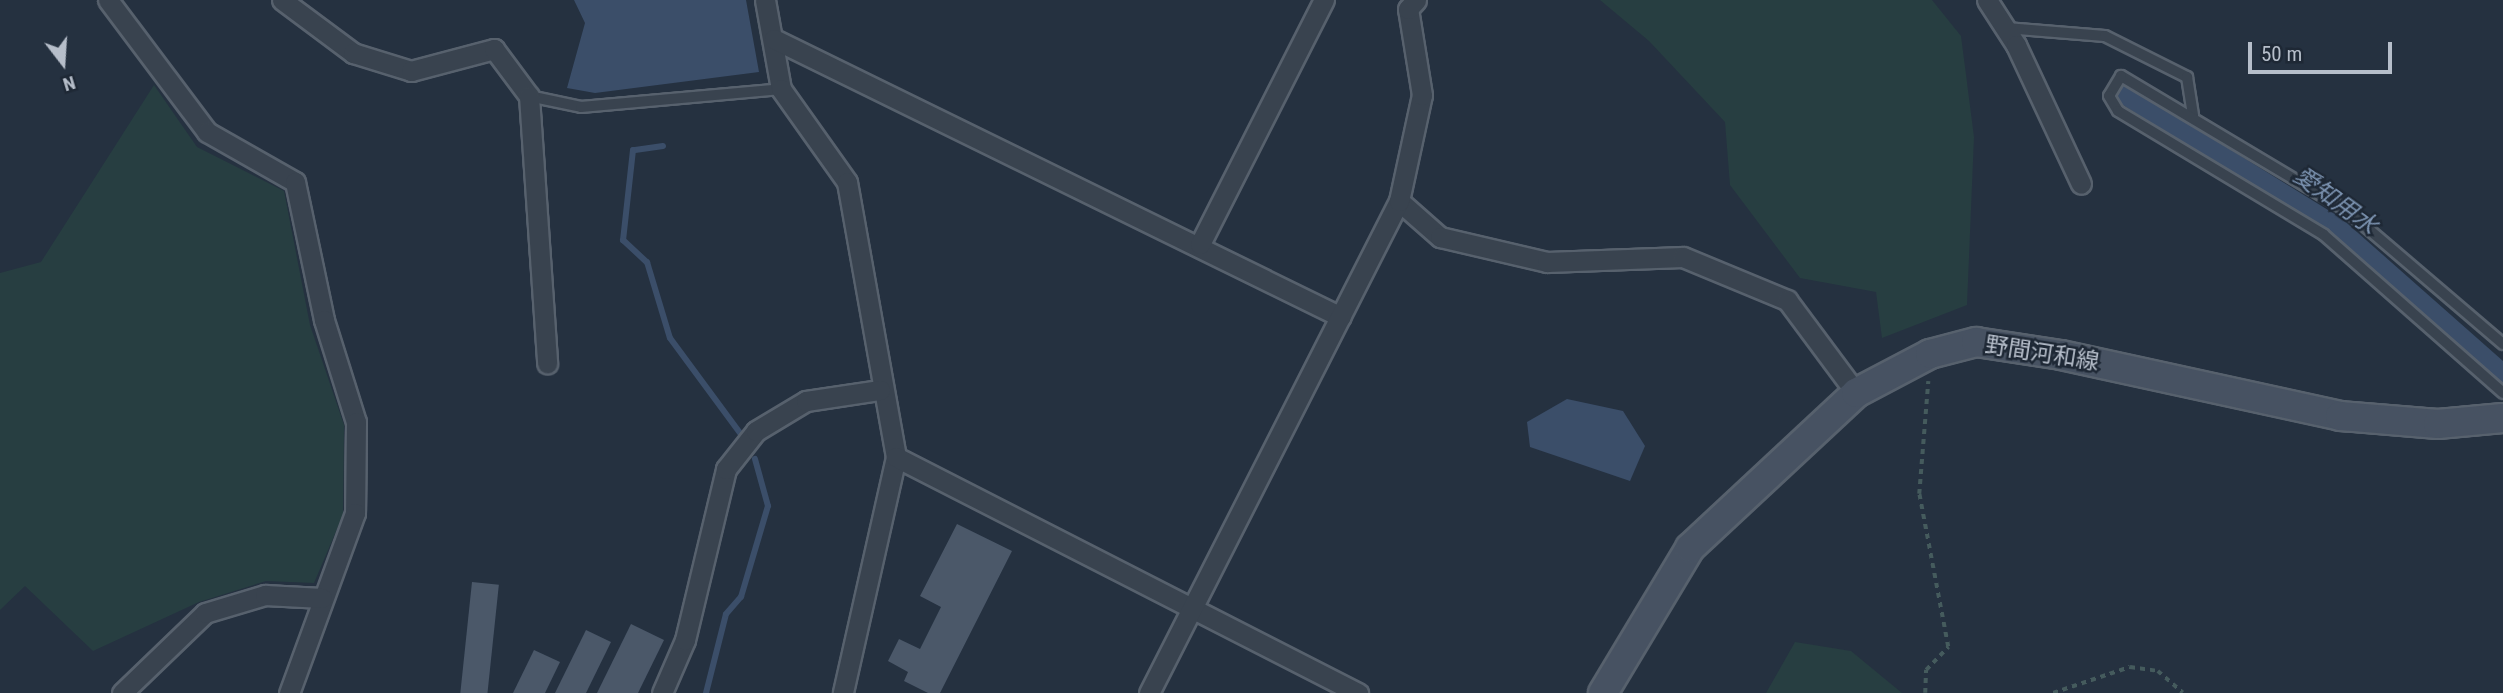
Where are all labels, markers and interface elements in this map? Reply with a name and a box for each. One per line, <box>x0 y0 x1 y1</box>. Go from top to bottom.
north arrow <box>28 28 98 98</box>
scale bar <box>2251 28 2394 72</box>
text: 50 m <box>2261 42 2302 66</box>
text: N <box>60 71 78 96</box>
water label: 愛知用水 <box>2288 161 2382 241</box>
street label: 野間河和線 <box>1983 331 2101 377</box>

